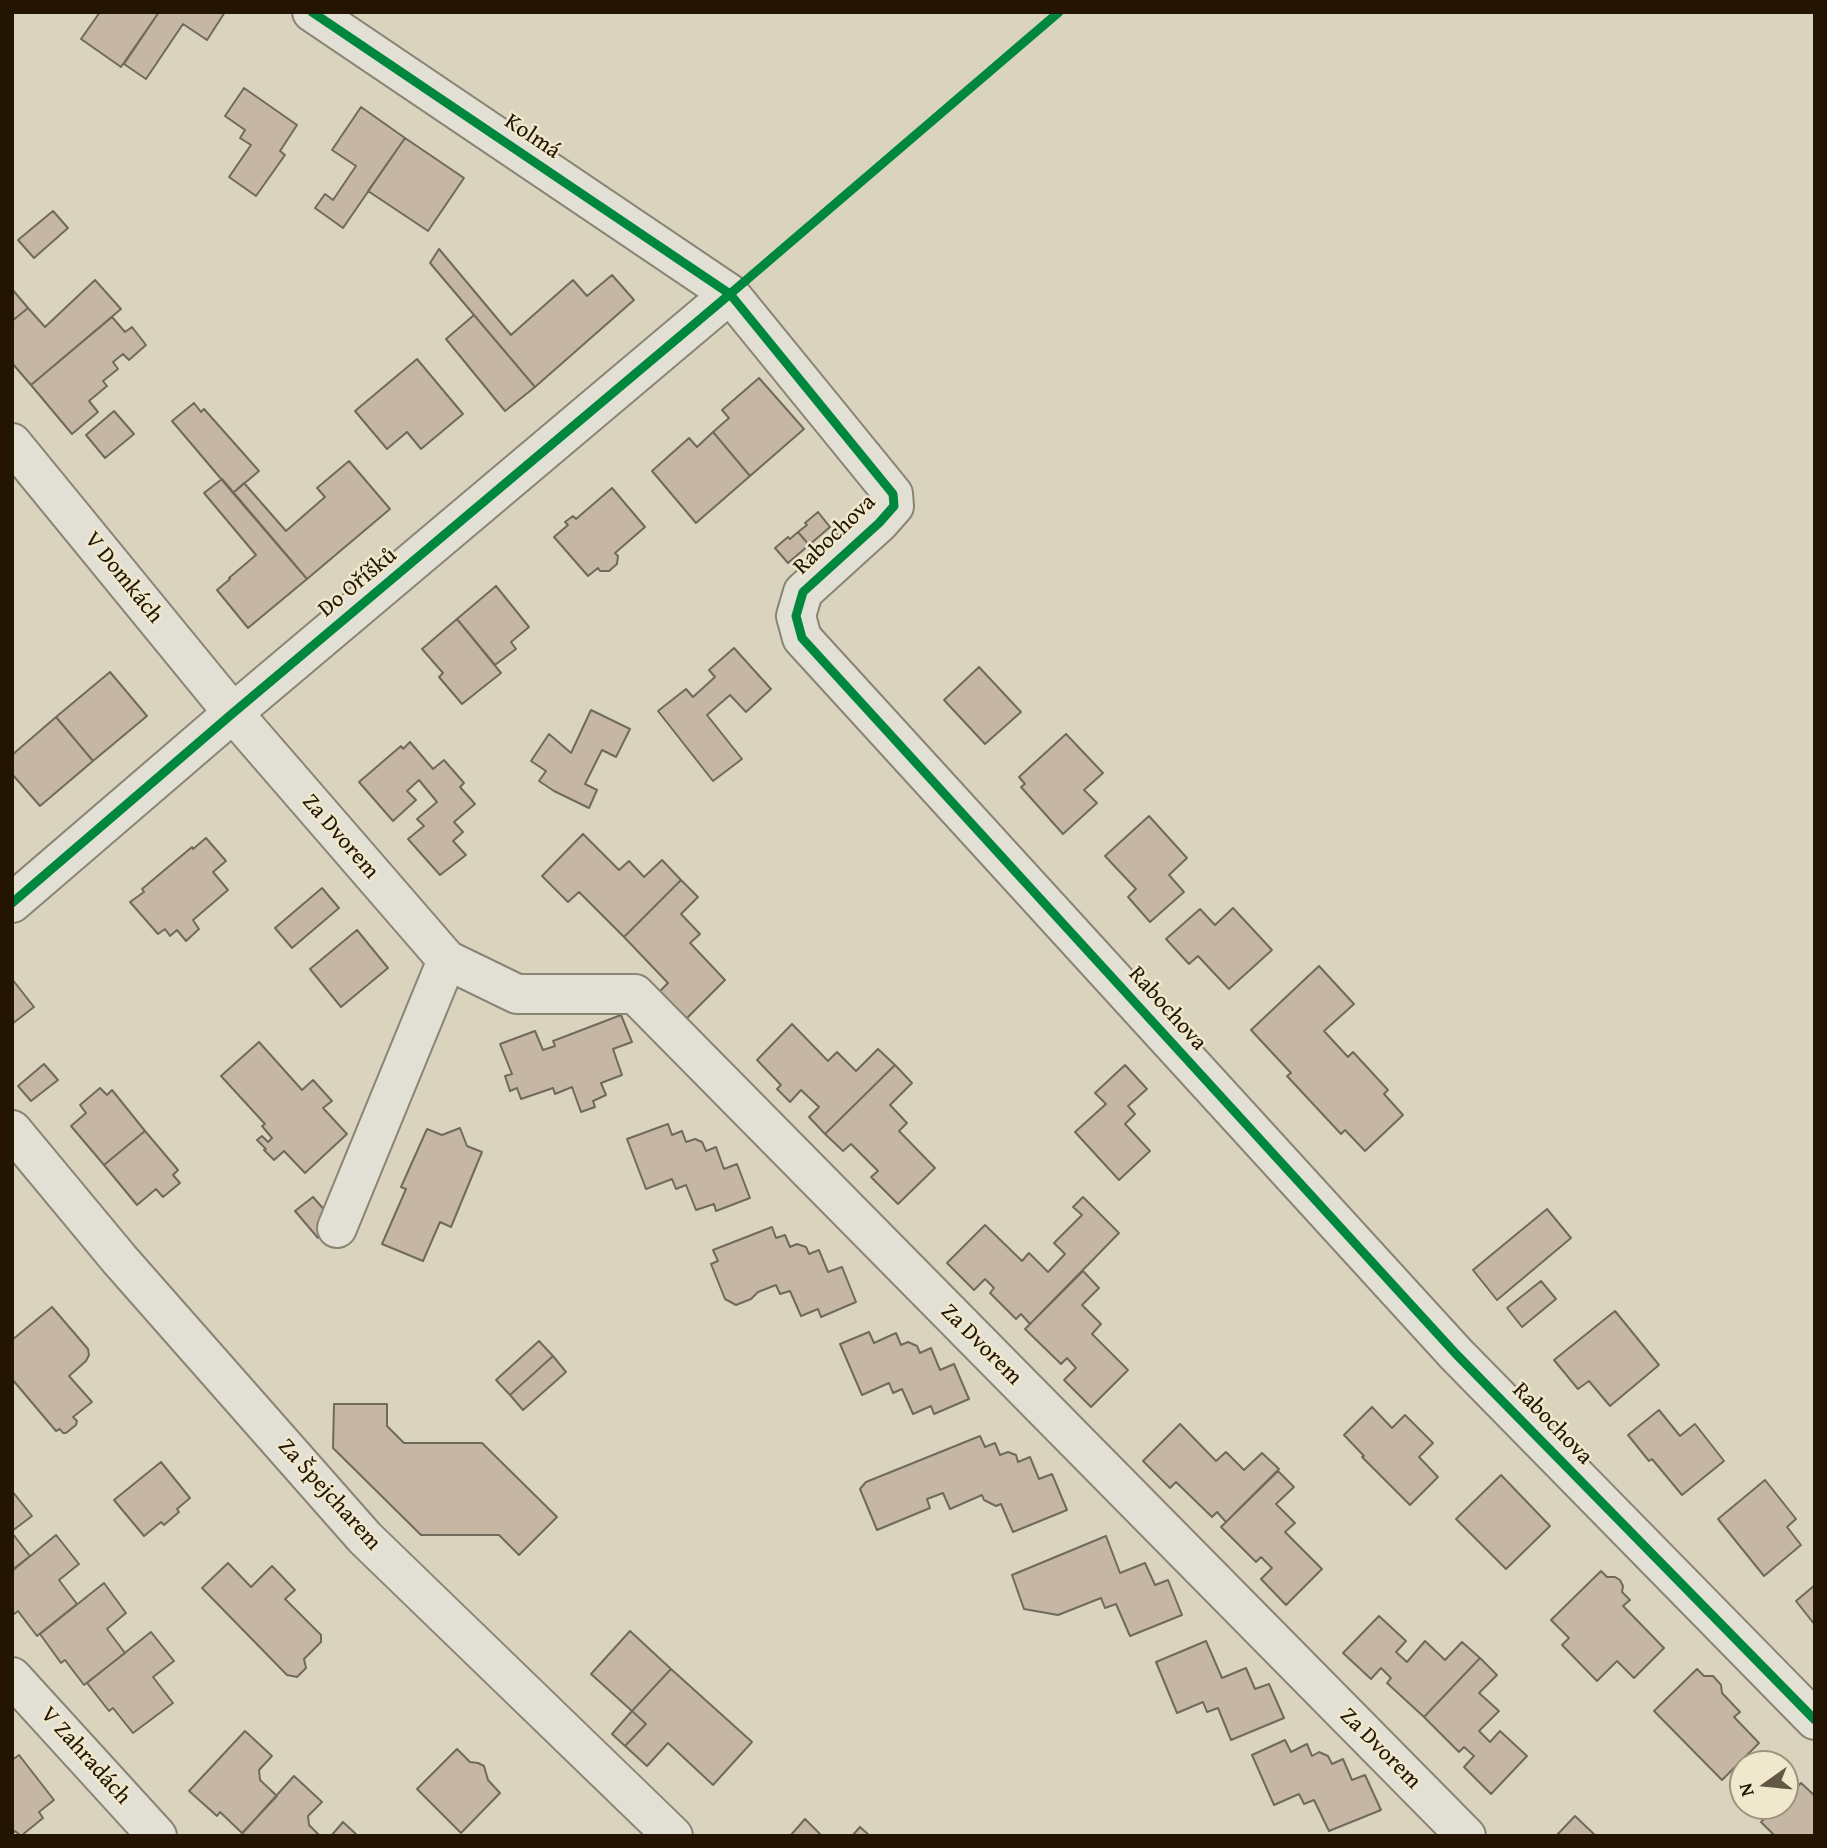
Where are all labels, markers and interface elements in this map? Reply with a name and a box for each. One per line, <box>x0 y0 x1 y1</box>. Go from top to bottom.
street label: Kolmá <box>499 108 565 166</box>
street label: Rabochova <box>788 489 882 581</box>
street label: V Domkách <box>78 527 168 629</box>
street label: Do Oříšků <box>313 542 403 624</box>
street label: Za Dvorem <box>296 789 384 885</box>
street label: Rabochova <box>1122 961 1212 1057</box>
street label: Za Dvorem <box>935 1299 1027 1391</box>
street label: Rabochova <box>1506 1377 1598 1471</box>
street label: Za Špejcharem <box>272 1433 386 1557</box>
street label: V Zahradách <box>34 1701 136 1811</box>
street label: Za Dvorem <box>1334 1703 1426 1795</box>
north arrow <box>1729 1750 1799 1820</box>
text: N <box>1730 1780 1761 1800</box>

